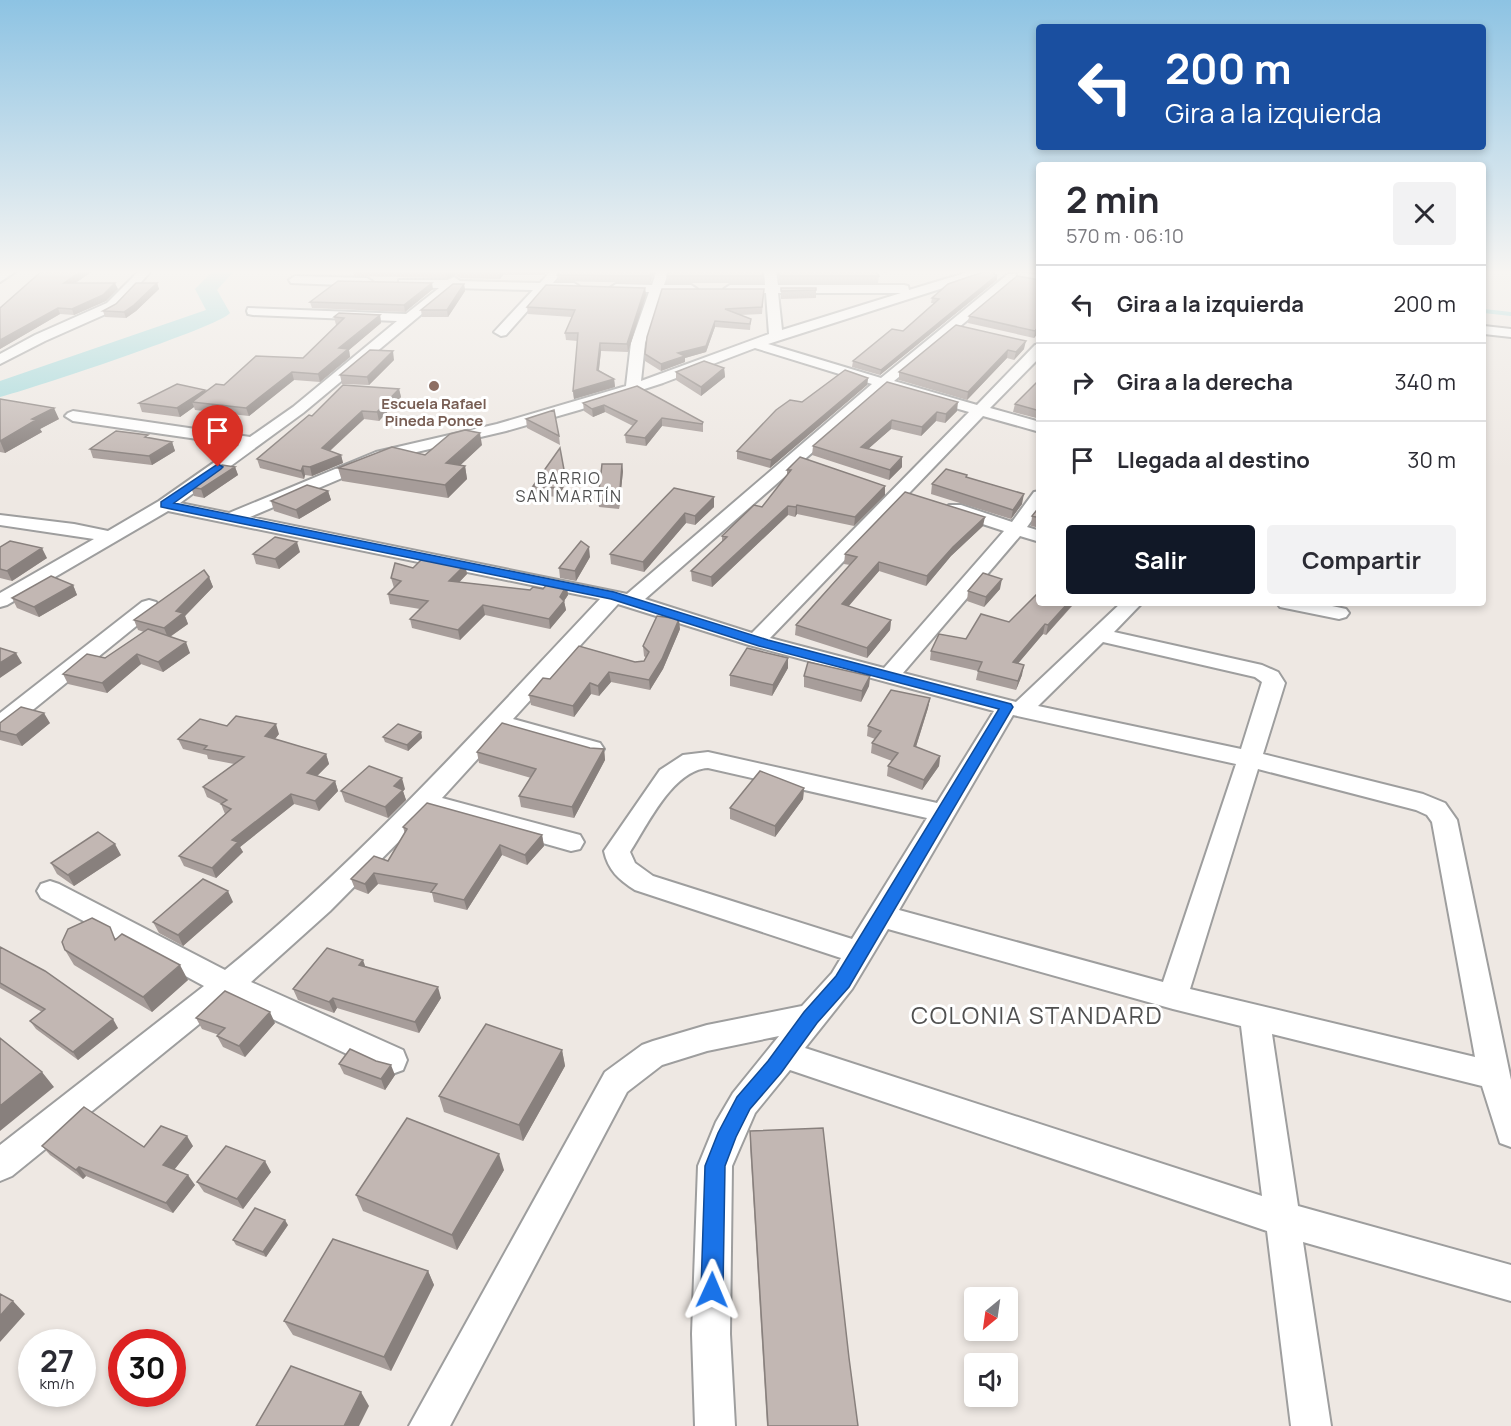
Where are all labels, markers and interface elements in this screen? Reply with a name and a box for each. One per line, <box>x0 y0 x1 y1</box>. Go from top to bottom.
text: 200 m <box>1165 39 1291 97</box>
icon: left <box>1066 48 1144 126</box>
text: Gira a la izquierda <box>1165 94 1381 131</box>
text: 2 min <box>1066 175 1160 224</box>
button: close <box>1393 182 1456 245</box>
text: 570 m · 06:10 <box>1066 222 1184 249</box>
icon: left <box>1066 288 1099 321</box>
text: Gira a la izquierda <box>1117 289 1304 319</box>
text: 200 m <box>1394 289 1456 319</box>
icon: right <box>1066 366 1099 399</box>
text: Gira a la derecha <box>1117 367 1293 397</box>
text: 340 m <box>1394 367 1456 397</box>
marker: Escuela Rafael Pineda Ponce <box>427 379 441 393</box>
place label: Escuela Rafael Pineda Ponce <box>381 393 487 431</box>
pin <box>192 405 243 467</box>
icon: arrive <box>201 414 234 447</box>
icon: arrive <box>1066 444 1099 477</box>
text: Llegada al destino <box>1117 445 1310 475</box>
text: 30 m <box>1407 445 1456 475</box>
district label: BARRIO SAN MARTÍN <box>515 467 623 507</box>
button: Salir <box>1066 525 1255 594</box>
button: Compartir <box>1267 525 1456 594</box>
district label: COLONIA STANDARD <box>911 998 1163 1031</box>
position arrow <box>680 1258 744 1322</box>
north arrow <box>964 1287 1018 1341</box>
map controls <box>964 1287 1018 1407</box>
speed limit sign: 30 <box>108 1329 186 1407</box>
text: 27 <box>40 1340 74 1381</box>
button: sound <box>964 1353 1018 1407</box>
text: km/h <box>40 1373 74 1394</box>

